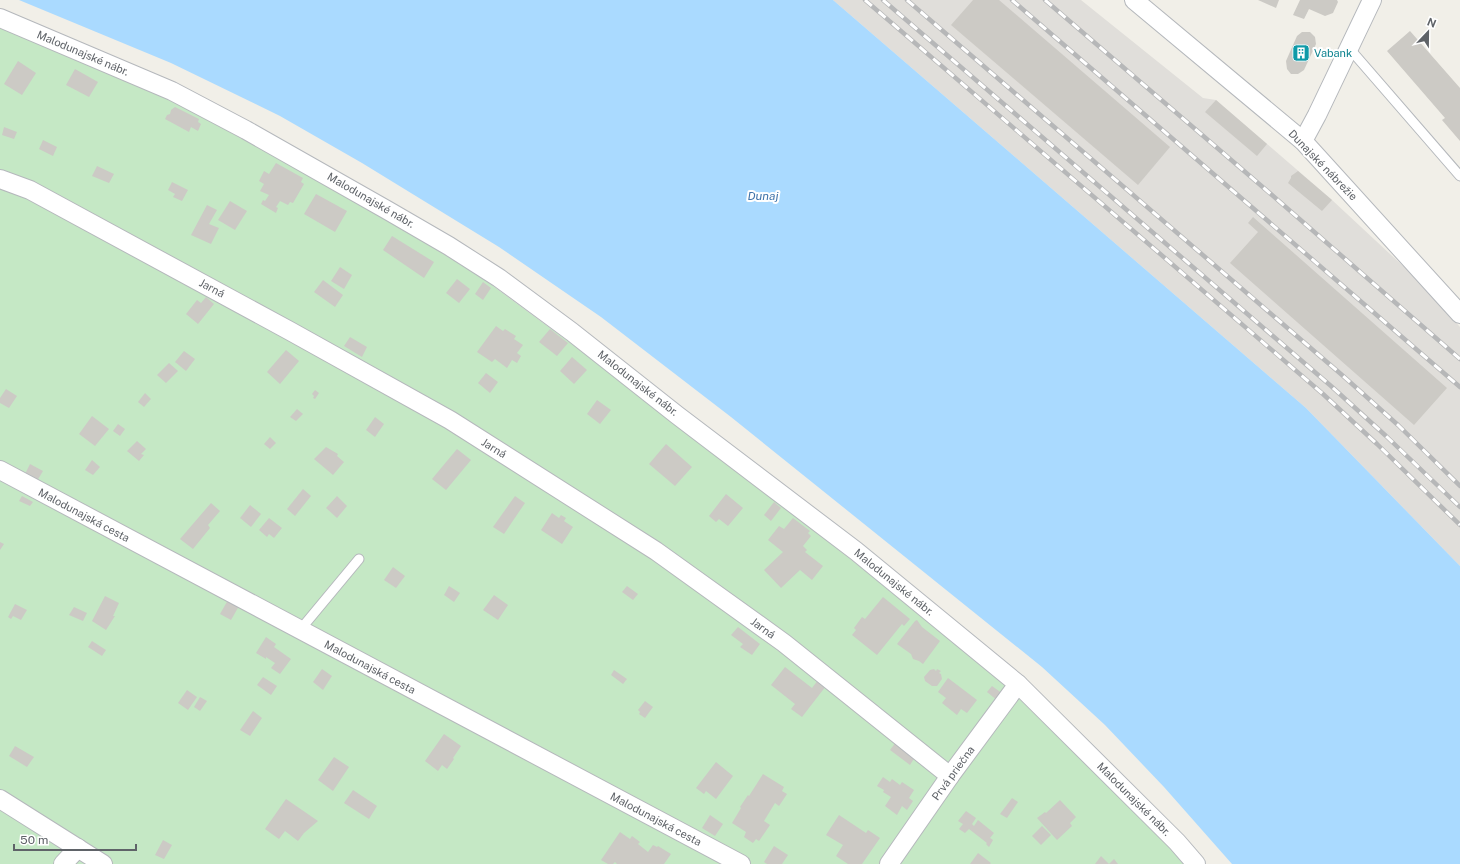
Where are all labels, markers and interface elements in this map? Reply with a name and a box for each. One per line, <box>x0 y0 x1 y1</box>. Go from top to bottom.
north arrow <box>1408 12 1448 52</box>
text: N <box>1426 16 1438 30</box>
street label: Malodunajské nábr. <box>35 28 131 78</box>
building icon: Vabank <box>1291 43 1311 63</box>
place label: Vabank <box>1314 47 1352 59</box>
street label: Dunajské nábrežie <box>1286 127 1360 203</box>
street label: Malodunajské nábr. <box>325 170 417 230</box>
water label: Dunaj <box>747 189 779 203</box>
street label: Jarná <box>197 276 227 300</box>
street label: Malodunajské nábr. <box>595 348 681 418</box>
street label: Jarná <box>479 436 509 460</box>
street label: Malodunajská cesta <box>36 486 132 544</box>
street label: Malodunajské nábr. <box>852 546 936 618</box>
street label: Jarná <box>749 615 777 641</box>
street label: Malodunajská cesta <box>322 638 418 696</box>
street label: Prvá priečna <box>929 744 977 802</box>
street label: Malodunajské nábr. <box>1095 760 1173 838</box>
street label: Malodunajská cesta <box>608 790 704 848</box>
scale bar <box>14 826 136 852</box>
text: 50 m <box>20 833 48 847</box>

